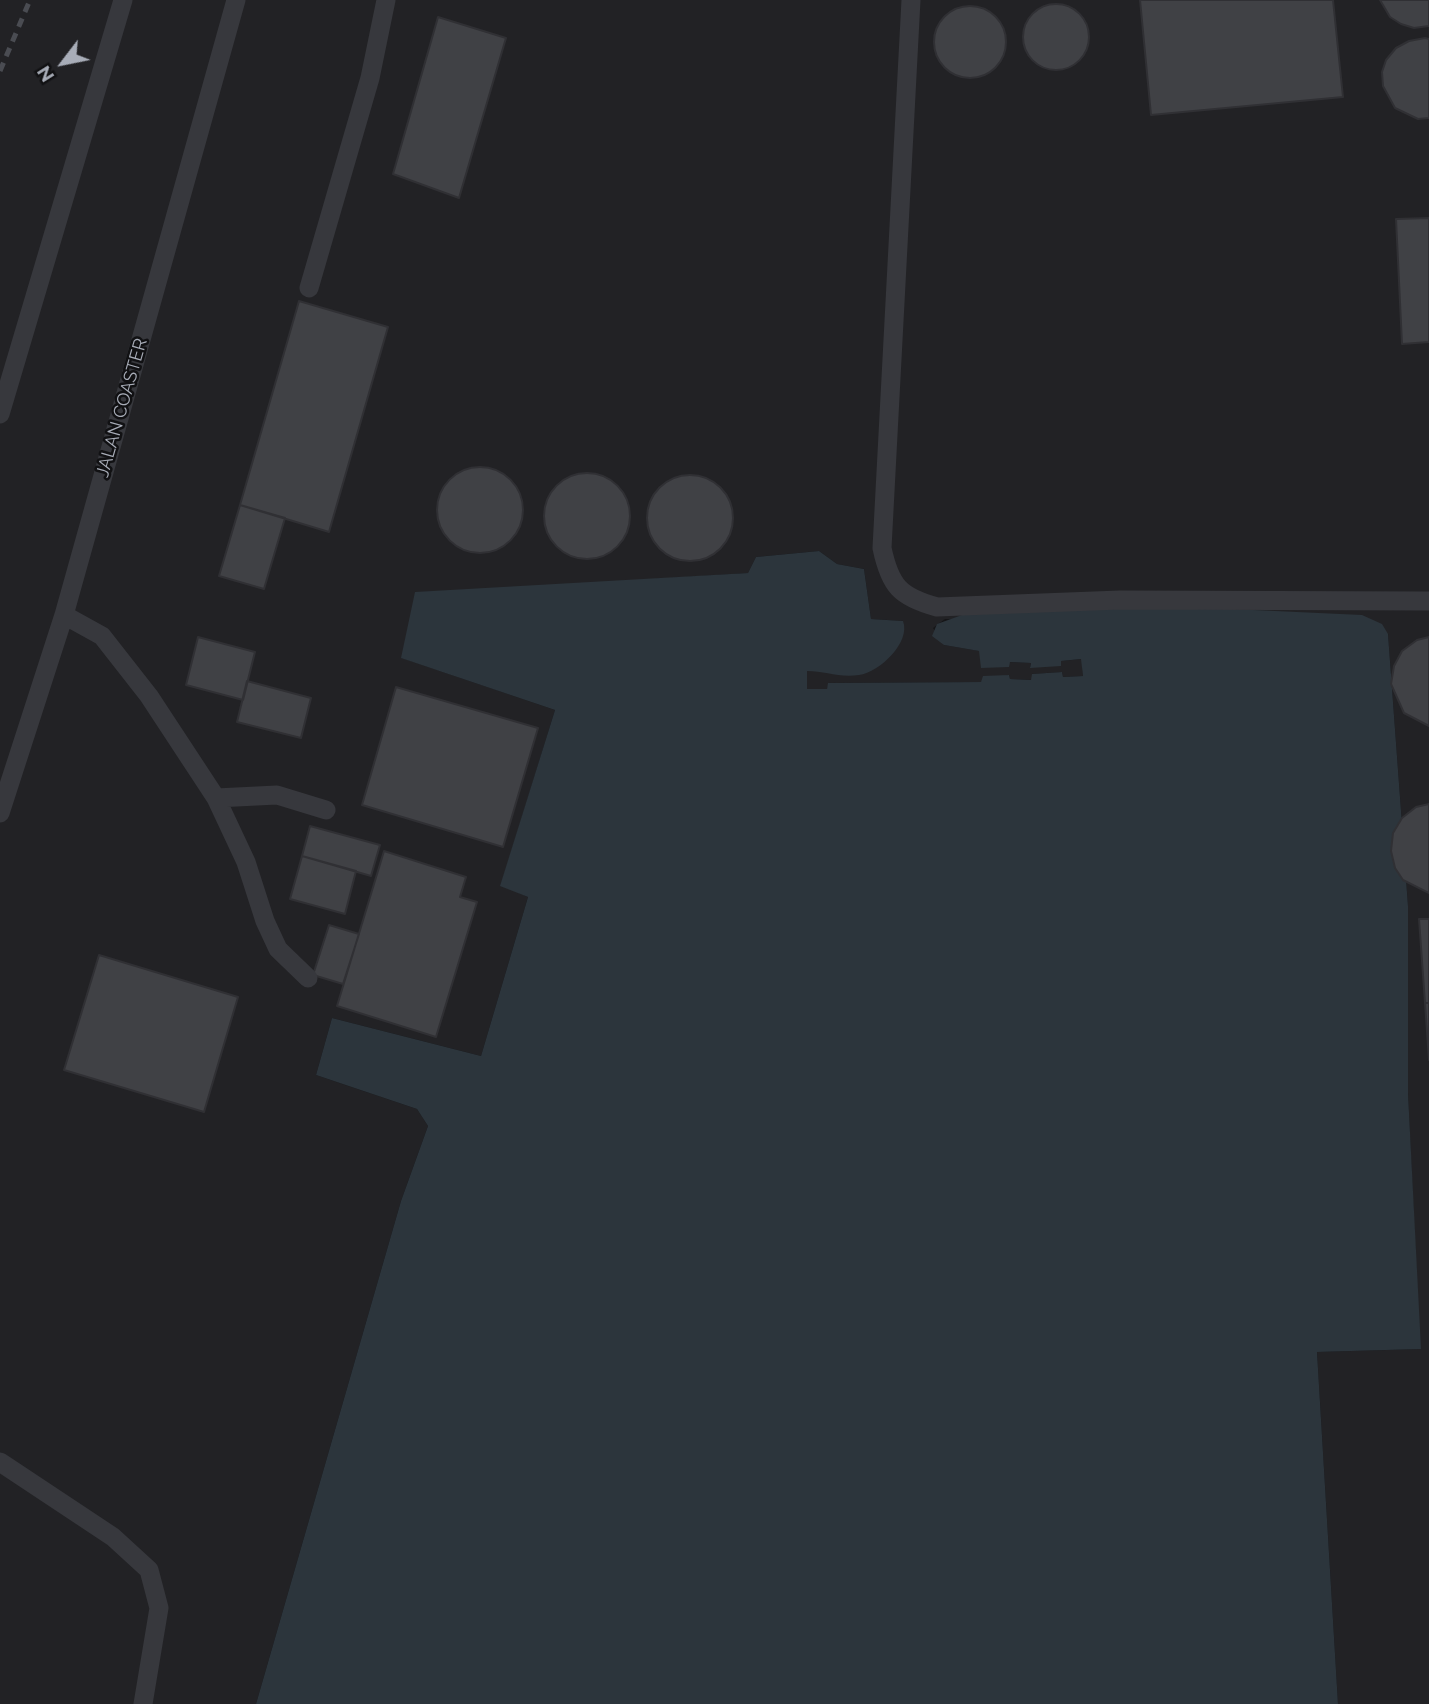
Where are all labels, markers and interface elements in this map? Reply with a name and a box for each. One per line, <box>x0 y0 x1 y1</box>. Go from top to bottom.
north arrow <box>28 28 98 98</box>
text: N <box>32 62 58 86</box>
street label: JALAN COASTER <box>92 336 152 480</box>

